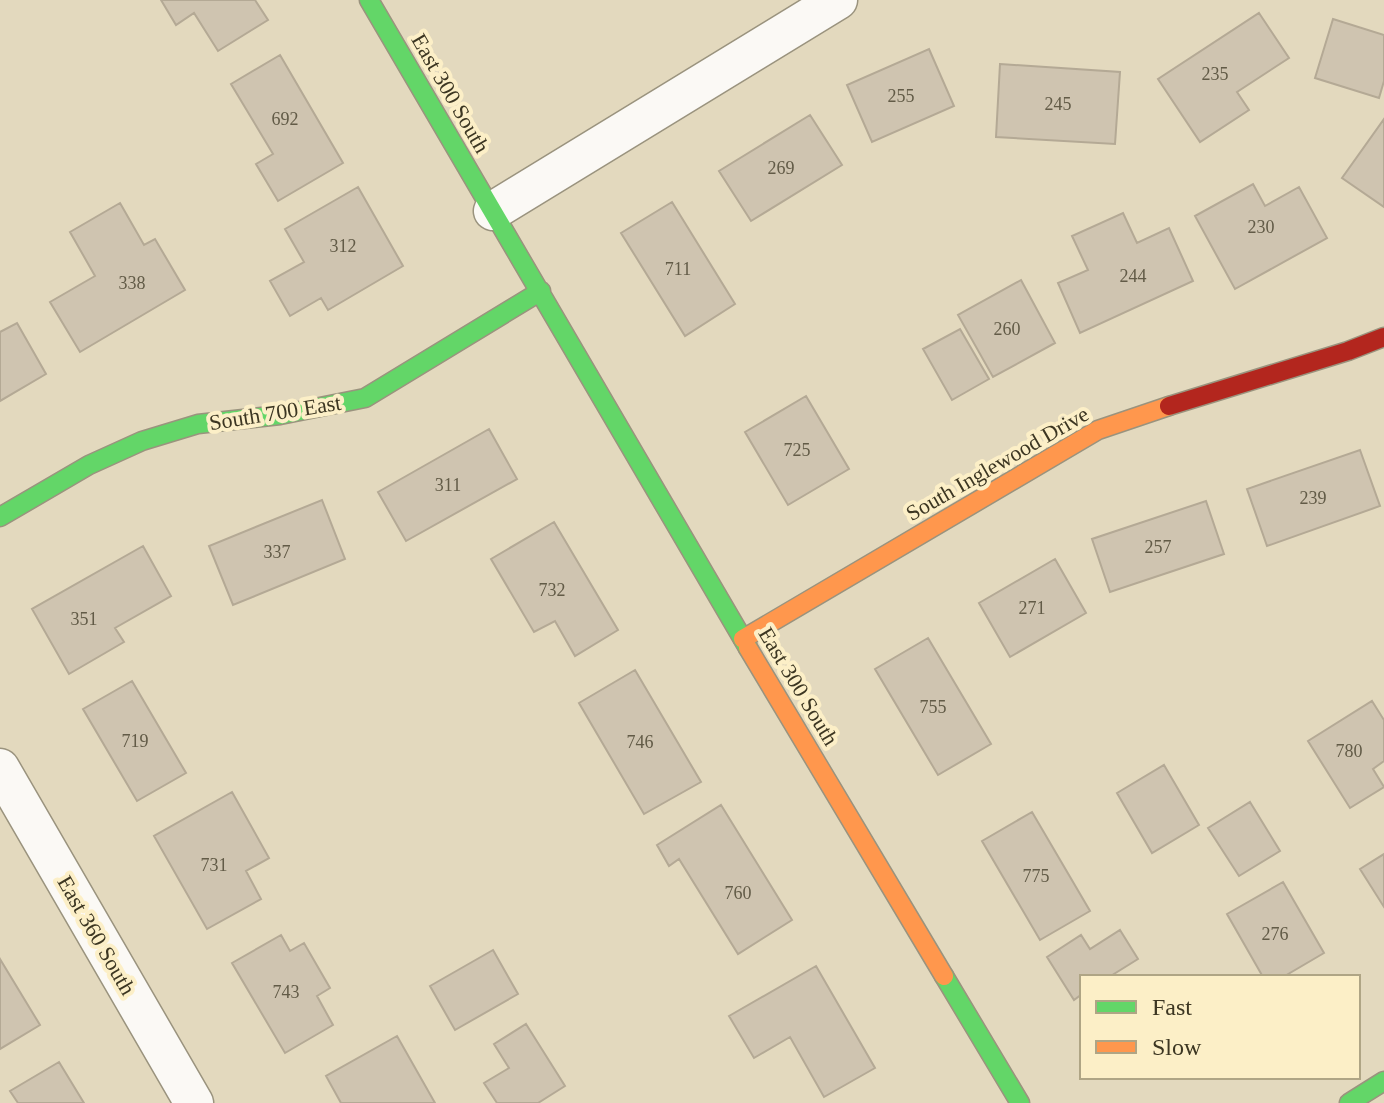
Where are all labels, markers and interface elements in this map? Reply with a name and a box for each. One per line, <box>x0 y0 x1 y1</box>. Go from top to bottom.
street label: East 300 South <box>406 29 495 157</box>
house number: 235 <box>1202 64 1229 84</box>
house number: 255 <box>888 86 915 106</box>
house number: 245 <box>1045 94 1072 114</box>
house number: 692 <box>272 109 299 129</box>
house number: 269 <box>768 158 795 178</box>
house number: 230 <box>1248 217 1275 237</box>
house number: 312 <box>330 236 357 256</box>
house number: 711 <box>665 259 691 279</box>
house number: 244 <box>1120 266 1147 286</box>
house number: 338 <box>119 273 146 293</box>
house number: 260 <box>994 319 1021 339</box>
street label: South 700 East <box>207 390 343 435</box>
street label: South Inglewood Drive <box>902 401 1093 526</box>
house number: 725 <box>784 440 811 460</box>
house number: 311 <box>435 475 461 495</box>
house number: 239 <box>1300 488 1327 508</box>
house number: 257 <box>1145 537 1172 557</box>
house number: 337 <box>264 542 291 562</box>
house number: 732 <box>539 580 566 600</box>
house number: 271 <box>1019 598 1046 618</box>
house number: 351 <box>71 609 98 629</box>
street label: East 300 South <box>754 623 844 750</box>
house number: 755 <box>920 697 947 717</box>
house number: 719 <box>122 731 149 751</box>
house number: 746 <box>627 732 654 752</box>
house number: 780 <box>1336 741 1363 761</box>
house number: 731 <box>201 855 228 875</box>
house number: 775 <box>1023 866 1050 886</box>
street label: East 360 South <box>52 871 141 999</box>
house number: 760 <box>725 883 752 903</box>
house number: 276 <box>1262 924 1289 944</box>
legend <box>1080 975 1360 1079</box>
house number: 743 <box>273 982 300 1002</box>
text: Fast <box>1152 994 1192 1020</box>
text: Slow <box>1152 1034 1202 1060</box>

